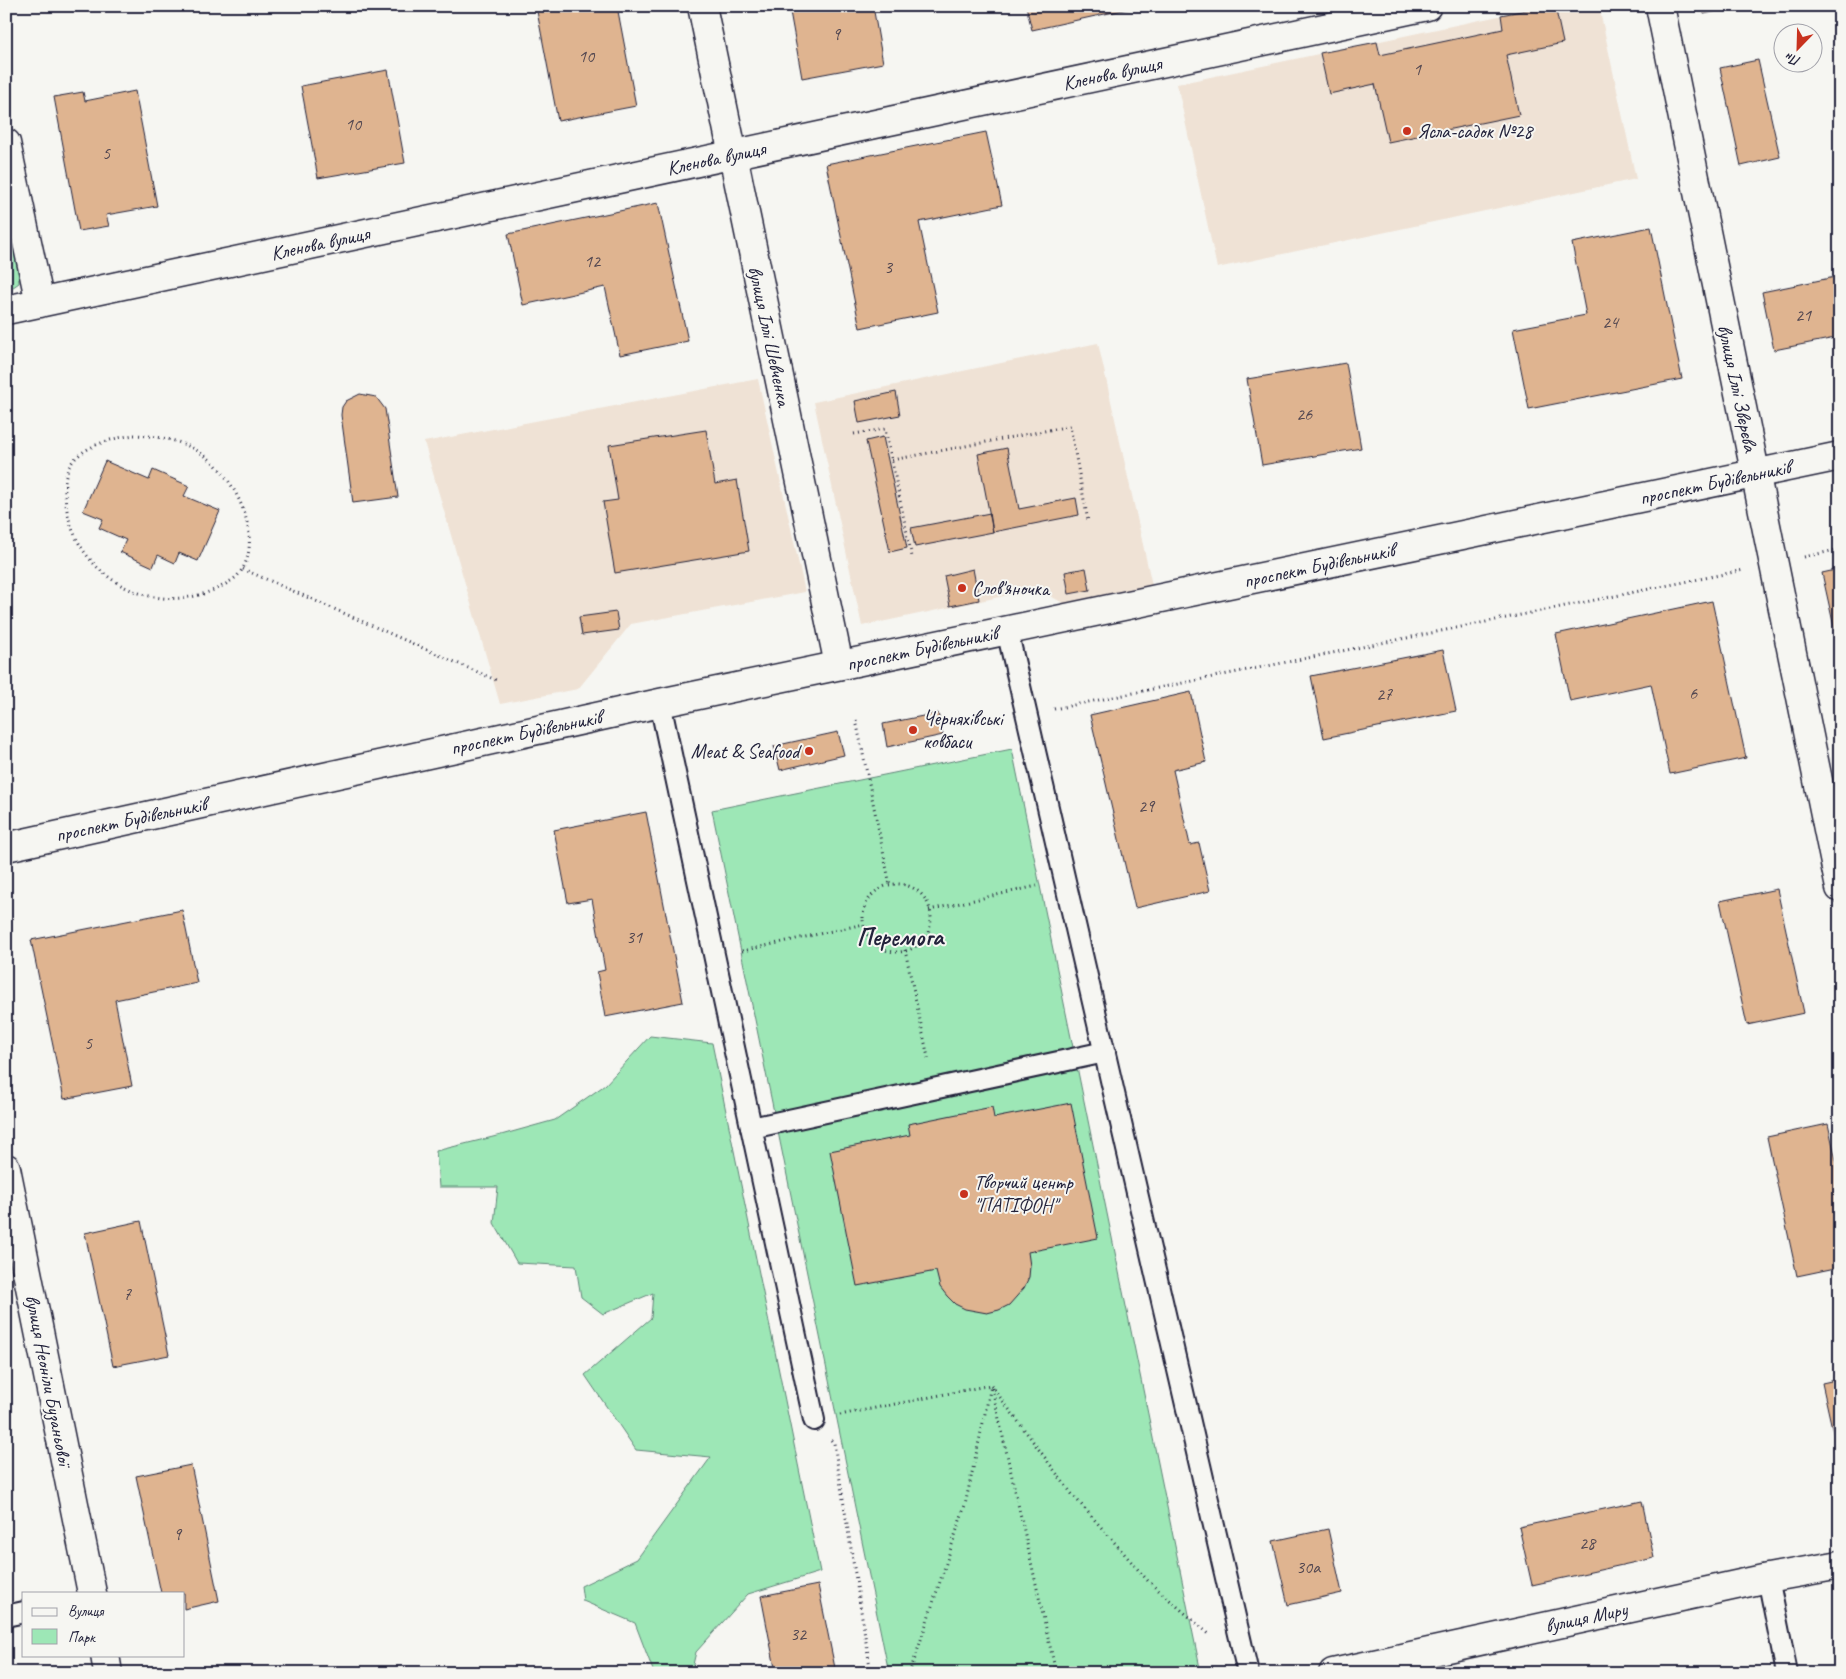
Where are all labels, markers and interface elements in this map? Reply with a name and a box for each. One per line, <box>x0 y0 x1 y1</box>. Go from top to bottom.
north arrow <box>1774 22 1824 72</box>
house number: 9 <box>832 23 842 45</box>
house number: 10 <box>578 45 596 67</box>
text: Пн <box>1782 49 1803 70</box>
street label: Кленова вулиця <box>1061 50 1166 96</box>
house number: 1 <box>1413 58 1422 80</box>
house number: 10 <box>345 113 363 135</box>
place label: Ясла-садок №28 <box>1417 119 1534 144</box>
marker: Ясла-садок №28 <box>1401 125 1413 137</box>
street label: Кленова вулиця <box>665 135 770 181</box>
house number: 5 <box>102 142 111 164</box>
street label: Кленова вулиця <box>269 220 374 266</box>
house number: 12 <box>584 250 602 272</box>
house number: 3 <box>884 256 894 278</box>
street label: вулиця Іллі Шевченка <box>742 264 797 410</box>
house number: 21 <box>1795 304 1812 326</box>
house number: 24 <box>1602 311 1620 333</box>
street label: вулиця Іллі Звєрєва <box>1712 322 1763 455</box>
house number: 26 <box>1296 403 1313 425</box>
street label: проспект Будівельників <box>1637 453 1798 511</box>
street label: проспект Будівельників <box>1241 536 1402 594</box>
place label: Слов'яночка <box>972 576 1051 601</box>
marker: Слов'яночка <box>956 582 968 594</box>
street label: проспект Будівельників <box>844 619 1005 677</box>
house number: 6 <box>1689 682 1698 704</box>
house number: 27 <box>1376 683 1393 705</box>
street label: проспект Будівельників <box>448 703 609 761</box>
place label: Черняхівські ковбаси <box>923 706 1005 754</box>
marker: Черняхівські ковбаси <box>907 724 919 736</box>
place label: Meat & Seafood <box>691 739 802 764</box>
marker: Meat & Seafood <box>803 745 815 757</box>
street label: проспект Будівельників <box>53 790 214 848</box>
house number: 29 <box>1138 795 1156 817</box>
district label: Перемога <box>857 921 945 953</box>
house number: 31 <box>626 926 643 948</box>
house number: 5 <box>84 1032 93 1054</box>
place label: Творчий центр "ПАТІФОН" <box>974 1170 1074 1218</box>
marker: Творчий центр "ПАТІФОН" <box>958 1188 970 1200</box>
house number: 7 <box>123 1283 132 1305</box>
street label: вулиця Неоніли Бузаньової <box>20 1293 78 1472</box>
house number: 9 <box>173 1523 183 1545</box>
house number: 28 <box>1579 1532 1597 1554</box>
house number: 30а <box>1296 1556 1321 1578</box>
legend <box>22 1592 185 1656</box>
street label: вулиця Миру <box>1543 1596 1631 1638</box>
text: Вулиця <box>68 1602 105 1621</box>
house number: 32 <box>790 1623 808 1645</box>
text: Парк <box>68 1628 96 1647</box>

